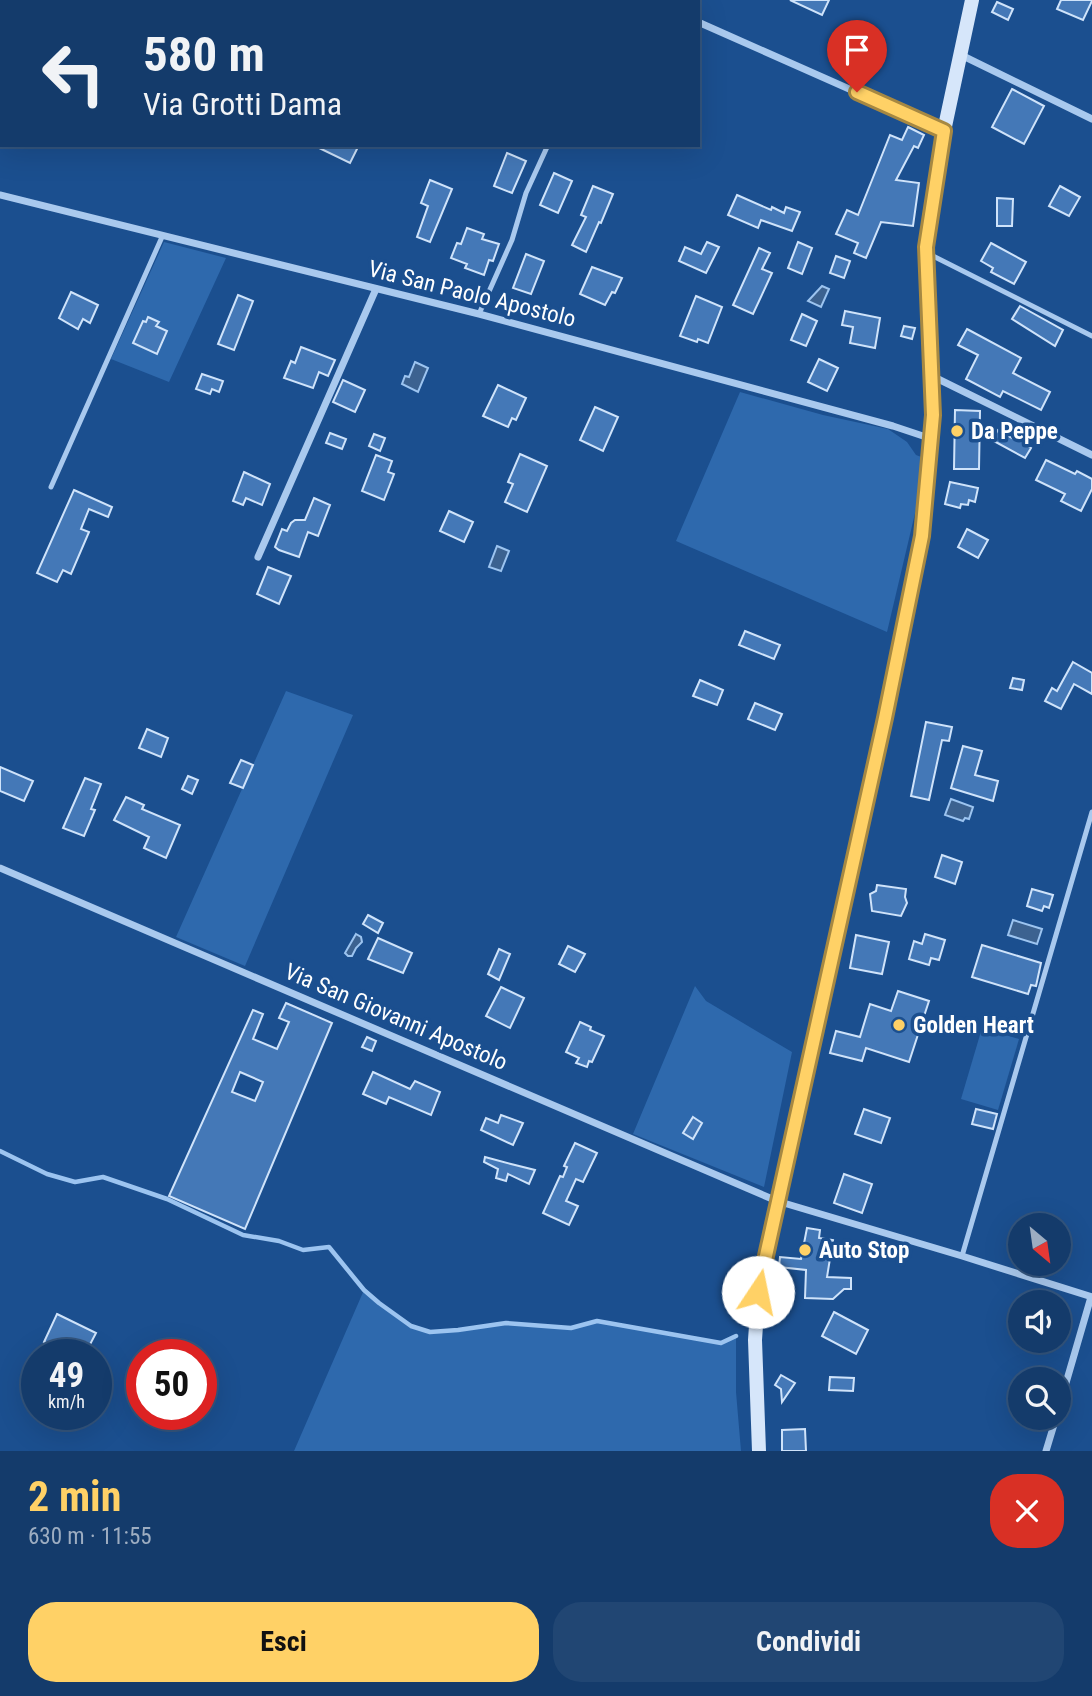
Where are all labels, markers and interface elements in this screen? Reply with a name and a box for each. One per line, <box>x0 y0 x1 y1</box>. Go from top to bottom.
pin <box>827 20 887 92</box>
text: 580 m <box>143 26 265 83</box>
icon: left <box>28 28 119 119</box>
icon: arrive <box>838 31 876 69</box>
text: Via Grotti Dama <box>143 85 342 123</box>
street label: Via San Paolo Apostolo <box>366 255 578 333</box>
place label: Da Peppe <box>971 418 1058 445</box>
marker: Da Peppe <box>949 423 965 439</box>
street label: Via San Giovanni Apostolo <box>281 958 511 1076</box>
place label: Golden Heart <box>913 1012 1034 1039</box>
marker: Golden Heart <box>891 1017 907 1033</box>
north arrow <box>1008 1213 1071 1276</box>
map controls <box>1008 1213 1071 1430</box>
place label: Auto Stop <box>819 1237 909 1264</box>
marker: Auto Stop <box>797 1242 813 1258</box>
position arrow <box>721 1255 795 1329</box>
button: sound <box>1008 1290 1071 1353</box>
speed limit sign: 50 <box>126 1339 217 1430</box>
text: 49 <box>49 1355 84 1396</box>
button: search <box>1008 1367 1071 1430</box>
text: km/h <box>48 1391 85 1412</box>
text: 2 min <box>28 1472 121 1521</box>
button: close <box>990 1474 1064 1548</box>
text: 630 m · 11:55 <box>28 1523 152 1550</box>
button: Esci <box>28 1602 539 1682</box>
button: Condividi <box>553 1602 1064 1682</box>

